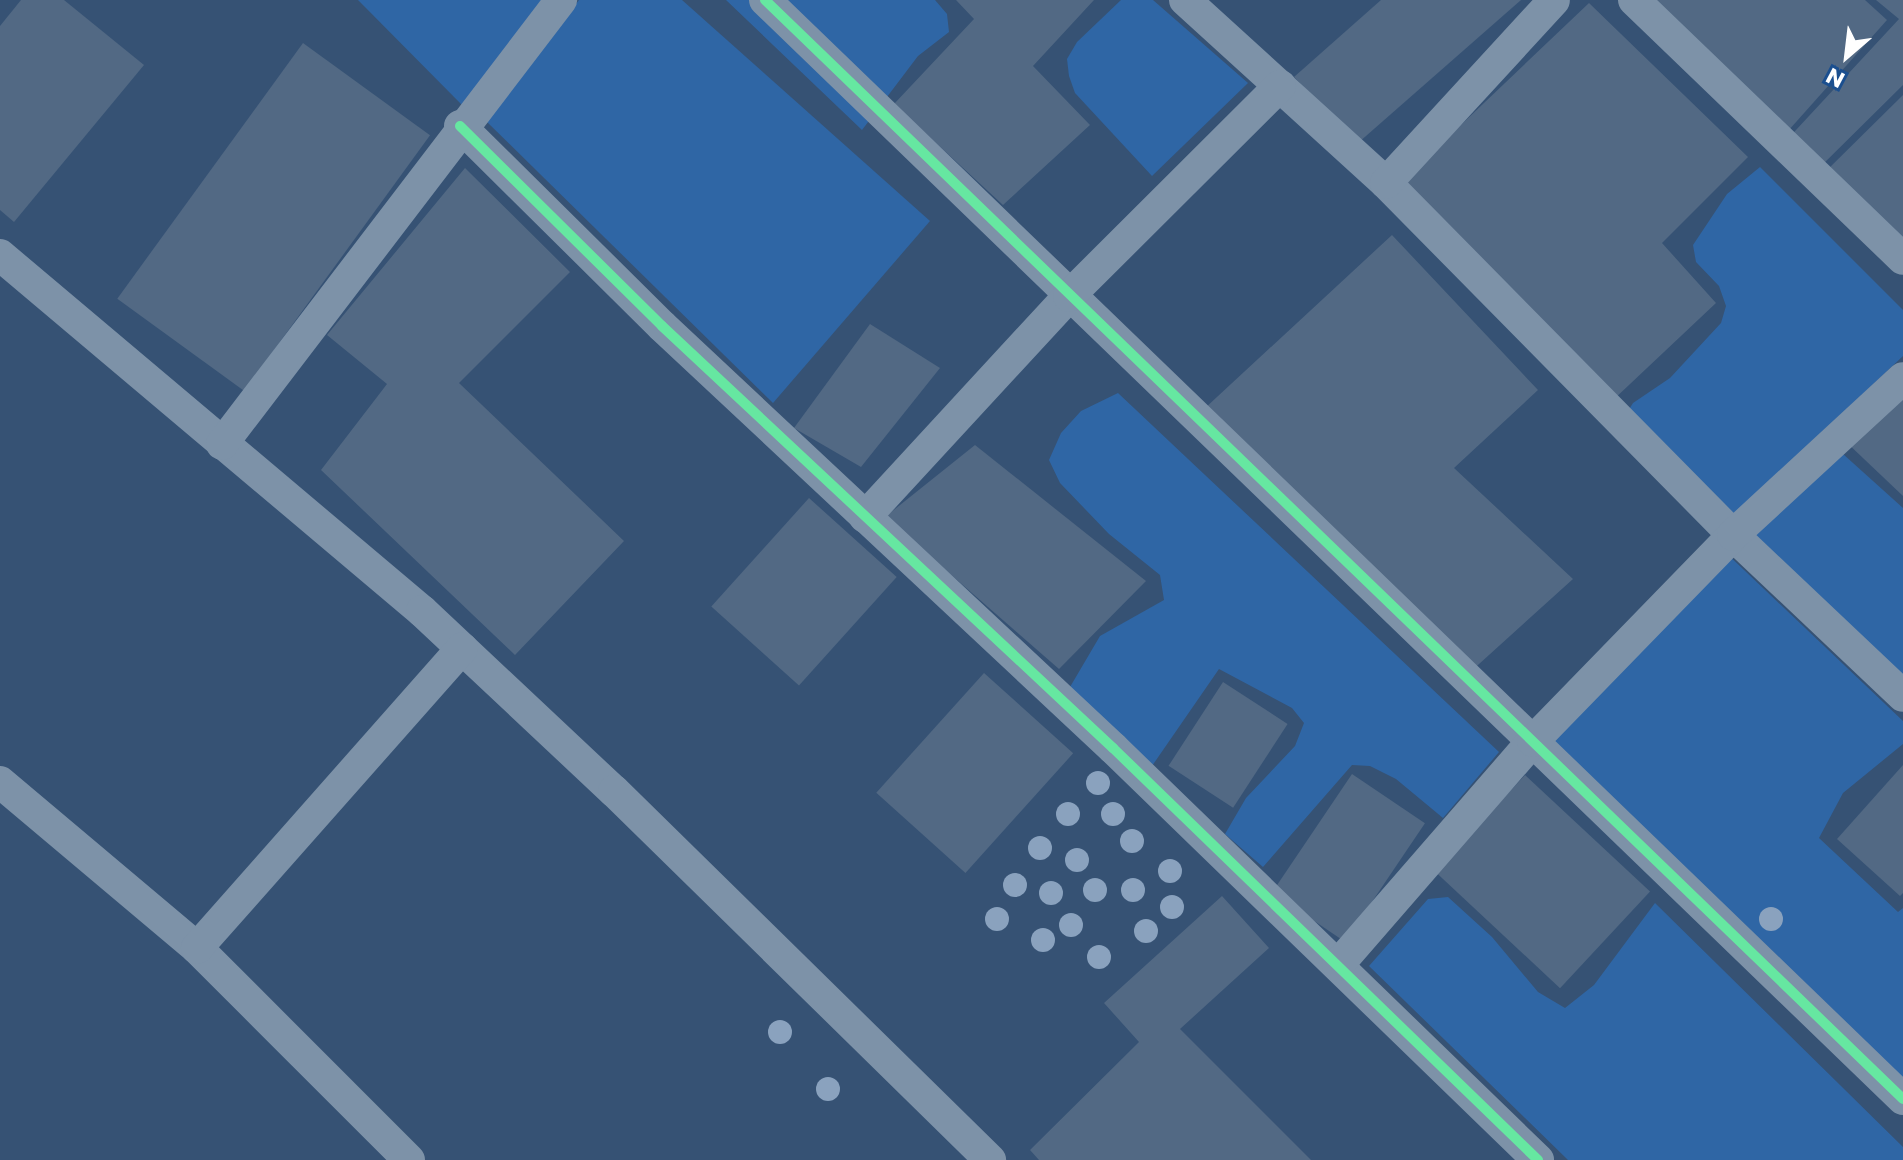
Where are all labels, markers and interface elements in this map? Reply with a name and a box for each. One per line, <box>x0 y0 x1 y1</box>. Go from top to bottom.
north arrow <box>1807 16 1887 96</box>
text: N <box>1821 60 1850 95</box>

